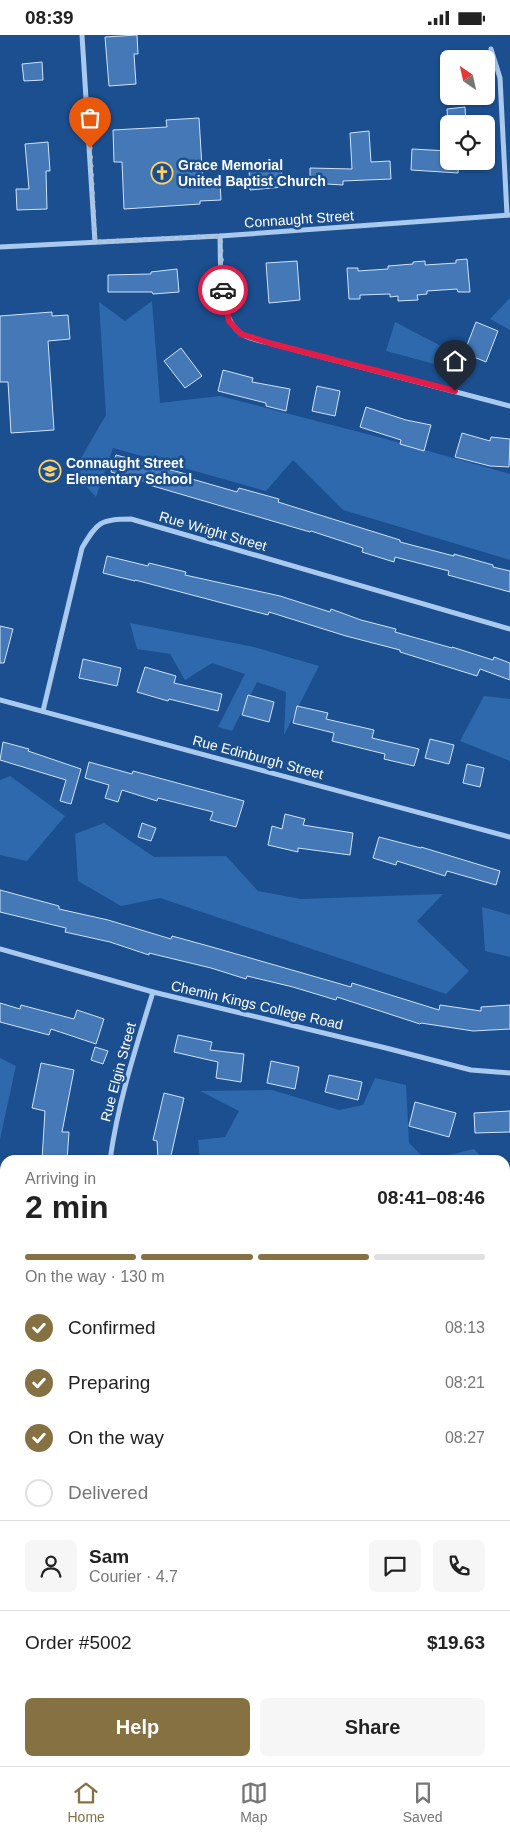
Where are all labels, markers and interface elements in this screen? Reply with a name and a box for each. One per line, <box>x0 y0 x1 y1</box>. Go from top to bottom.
text: 08:39 <box>25 7 74 28</box>
north arrow <box>440 50 495 105</box>
map controls <box>440 50 495 170</box>
pin <box>69 97 111 148</box>
icon: bag <box>76 104 104 132</box>
button: locate <box>440 115 495 170</box>
place label: Grace Memorial United Baptist Church <box>178 157 326 189</box>
church icon: Grace Memorial United Baptist Church <box>150 161 174 185</box>
street label: Connaught Street <box>244 207 354 231</box>
courier <box>198 265 248 315</box>
icon: car <box>209 276 237 304</box>
pin <box>434 340 476 391</box>
icon: home <box>441 347 469 375</box>
place label: Connaught Street Elementary School <box>66 455 192 487</box>
school or university icon: Connaught Street Elementary School <box>38 459 62 483</box>
street label: Rue Wright Street <box>157 508 269 554</box>
street label: Rue Edinburgh Street <box>191 732 325 782</box>
street label: Chemin Kings College Road <box>170 977 344 1033</box>
street label: Rue Elgin Street <box>97 1021 139 1123</box>
text: Arriving in <box>25 1170 96 1187</box>
text: 08:41–08:46 <box>377 1187 485 1208</box>
text: 2 min <box>25 1189 109 1225</box>
text: On the way · 130 m <box>25 1268 165 1285</box>
icon: check <box>25 1314 53 1342</box>
text: Confirmed <box>68 1317 156 1338</box>
text: 08:13 <box>445 1319 485 1336</box>
icon: check <box>25 1369 53 1397</box>
text: Preparing <box>68 1372 150 1393</box>
text: 08:21 <box>445 1374 485 1391</box>
icon: check <box>25 1424 53 1452</box>
text: On the way <box>68 1427 164 1448</box>
text: 08:27 <box>445 1429 485 1446</box>
text: Delivered <box>68 1482 148 1503</box>
button: person <box>25 1540 77 1592</box>
button: chat <box>369 1540 421 1592</box>
button: phone <box>433 1540 485 1592</box>
text: Sam <box>89 1546 129 1567</box>
text: Courier · 4.7 <box>89 1568 178 1585</box>
text: Order #5002 <box>25 1632 132 1653</box>
text: $19.63 <box>427 1632 485 1653</box>
button: Help <box>25 1698 250 1756</box>
button: Share <box>260 1698 485 1756</box>
tab: Home <box>67 1779 105 1825</box>
tab: Map <box>240 1779 268 1825</box>
tab: Saved <box>403 1779 442 1825</box>

